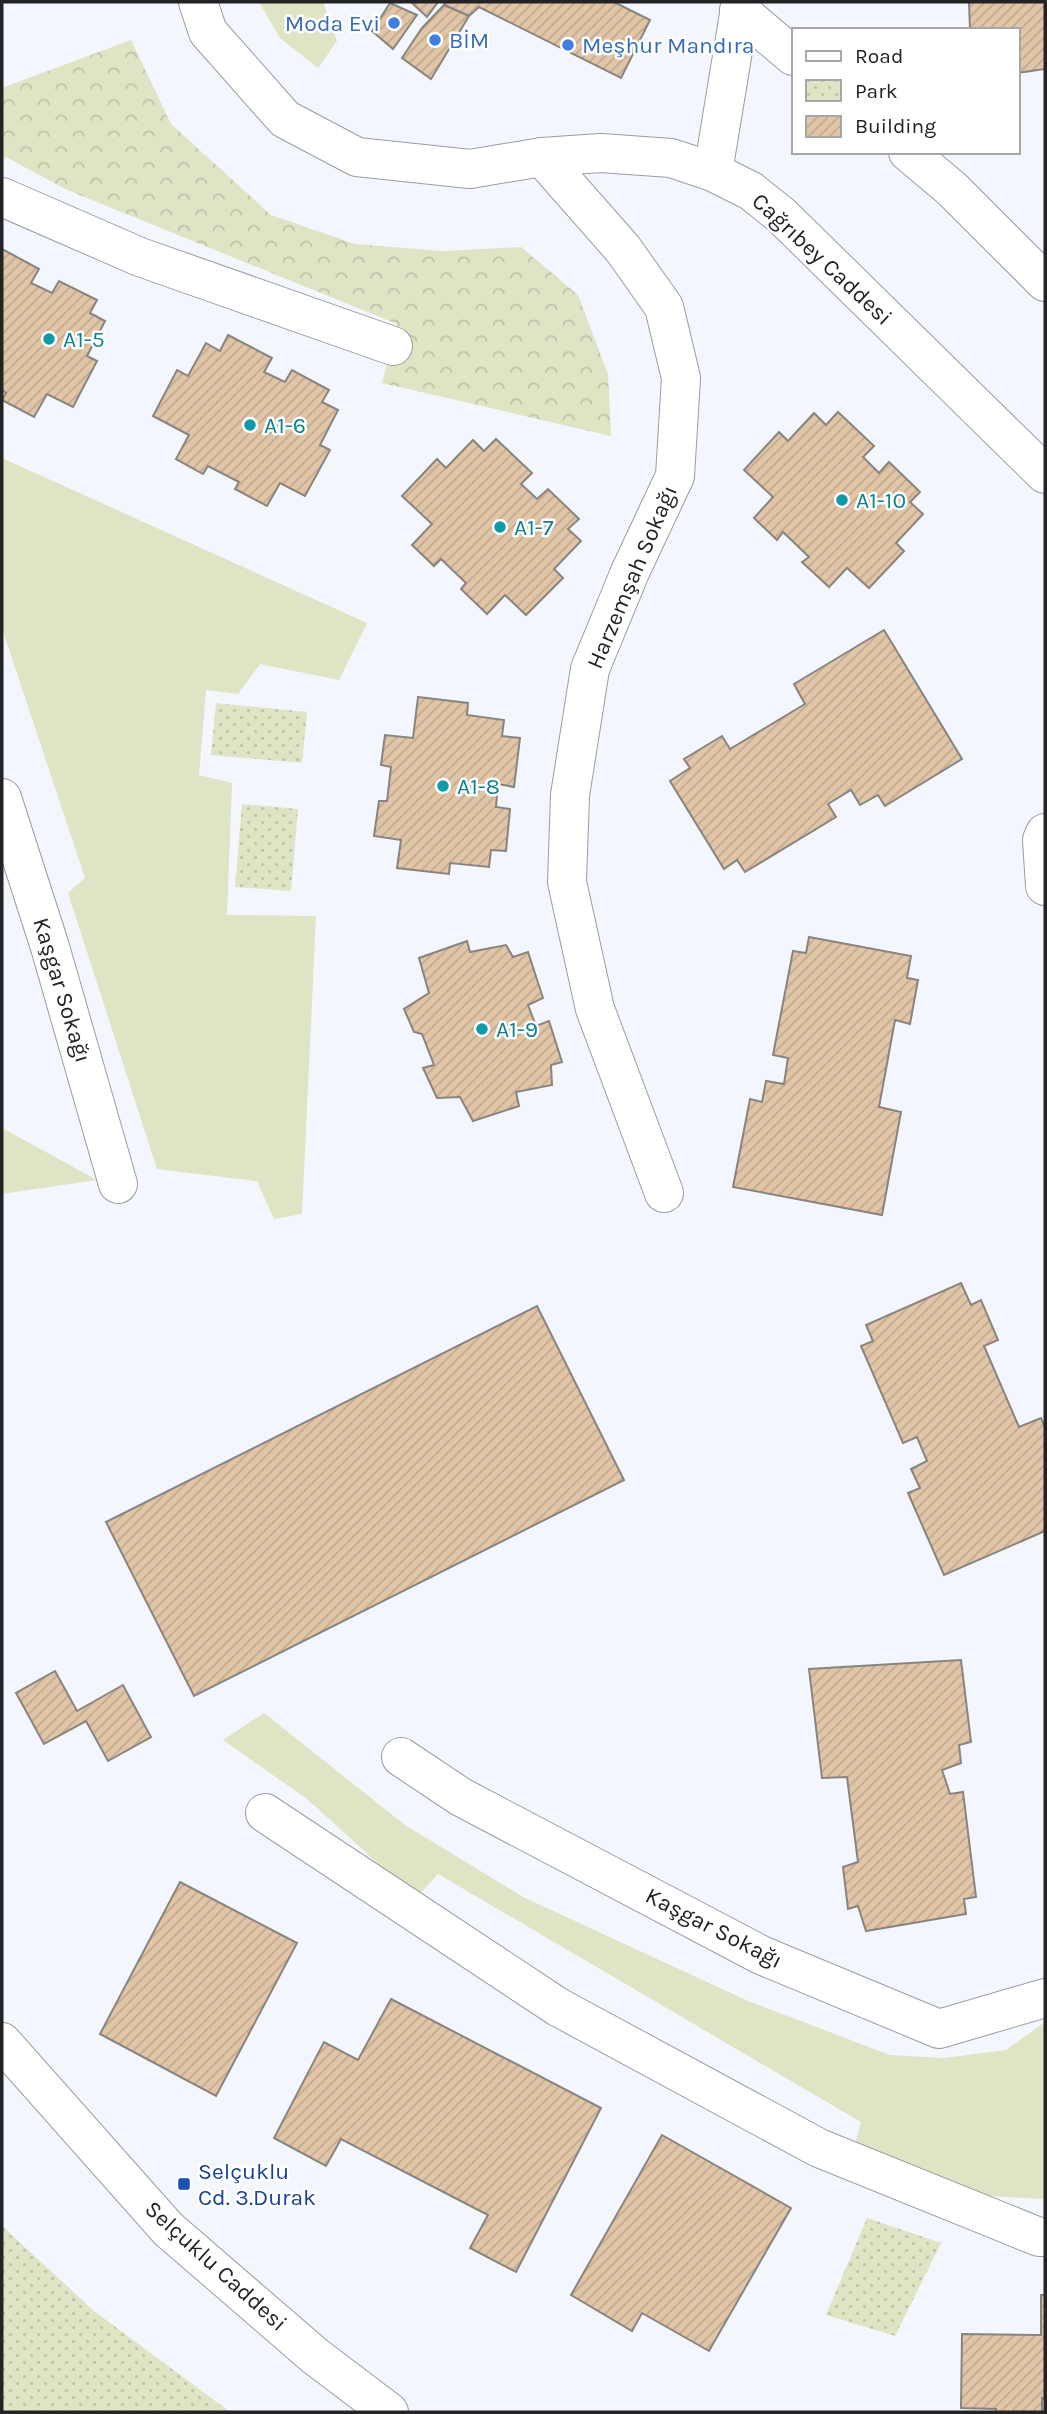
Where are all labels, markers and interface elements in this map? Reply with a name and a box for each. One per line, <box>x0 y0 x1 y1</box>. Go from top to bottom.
place label: Moda Evi <box>285 10 380 37</box>
marker: Moda Evi <box>386 15 402 31</box>
place label: BİM <box>449 27 489 54</box>
legend <box>792 28 1019 154</box>
marker: BİM <box>427 32 443 48</box>
place label: Meşhur Mandıra <box>582 32 754 59</box>
marker: Meşhur Mandıra <box>560 37 576 53</box>
text: Road <box>855 44 903 68</box>
text: Park <box>855 79 898 103</box>
text: Building <box>855 114 936 138</box>
street label: Cağrıbey Caddesi <box>746 187 898 331</box>
place label: A1-5 <box>63 326 105 353</box>
marker: A1-5 <box>41 331 57 347</box>
place label: A1-6 <box>264 412 306 439</box>
marker: A1-6 <box>242 417 258 433</box>
street label: Harzemşah Sokağı <box>581 481 683 673</box>
place label: A1-10 <box>856 487 906 514</box>
marker: A1-10 <box>834 492 850 508</box>
place label: A1-7 <box>514 514 554 541</box>
marker: A1-7 <box>492 519 508 535</box>
place label: A1-8 <box>457 773 500 800</box>
marker: A1-8 <box>435 778 451 794</box>
street label: Kaşgar Sokağı <box>27 914 97 1066</box>
place label: A1-9 <box>496 1016 538 1043</box>
marker: A1-9 <box>474 1021 490 1037</box>
street label: Kaşgar Sokağı <box>641 1882 787 1974</box>
place label: Selçuklu Cd. 3.Durak <box>198 2158 316 2211</box>
marker: Selçuklu Cd. 3.Durak <box>176 2176 192 2192</box>
street label: Selçuklu Caddesi <box>140 2195 292 2337</box>

